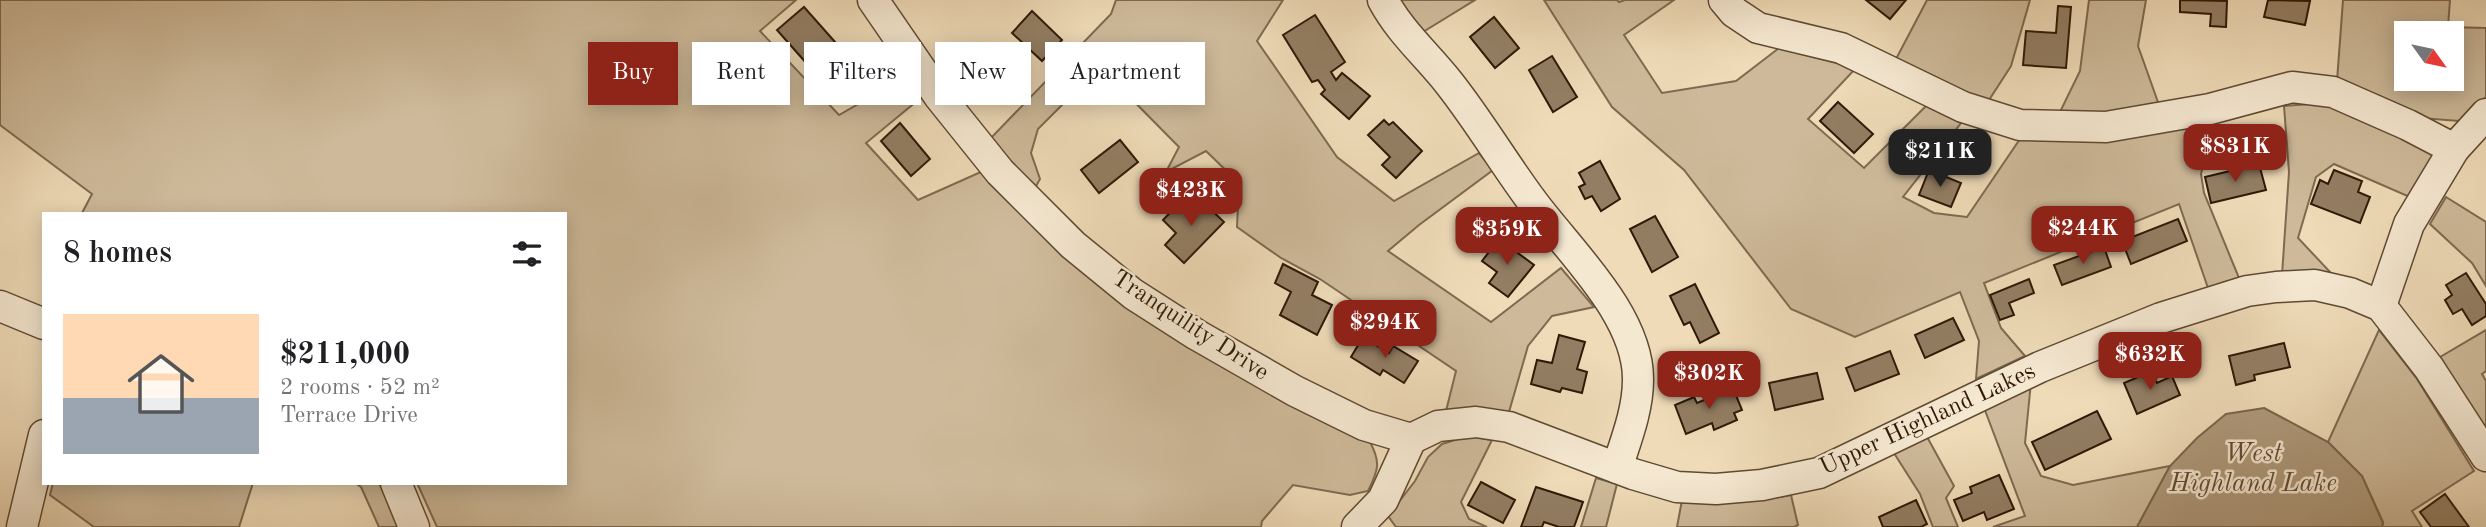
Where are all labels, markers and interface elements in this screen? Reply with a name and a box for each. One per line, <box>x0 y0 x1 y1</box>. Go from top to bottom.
north arrow <box>2394 21 2464 91</box>
map controls <box>2394 21 2464 91</box>
chip: Buy <box>588 42 678 105</box>
chip: Rent <box>692 42 790 105</box>
chip: Filters <box>804 42 921 105</box>
chip: New <box>935 42 1031 105</box>
chip: Apartment <box>1045 42 1205 105</box>
pin: $831K <box>2186 124 2284 184</box>
pin: $211K <box>1891 130 1989 189</box>
text: $831K <box>2199 135 2271 158</box>
text: $211K <box>1904 140 1976 163</box>
pin: $423K <box>1142 168 1240 228</box>
text: $423K <box>1155 179 1227 202</box>
pin: $244K <box>2034 206 2132 266</box>
pin: $359K <box>1458 208 1556 267</box>
text: $244K <box>2047 217 2119 240</box>
text: $359K <box>1471 218 1543 241</box>
icon: filters <box>508 235 546 273</box>
text: 8 homes <box>63 239 172 269</box>
street label: Tranquility Drive <box>1107 266 1273 386</box>
pin: $294K <box>1336 300 1434 360</box>
text: $294K <box>1349 311 1421 334</box>
pin: $632K <box>2101 332 2199 392</box>
text: $211,000 <box>280 340 410 370</box>
icon: home <box>119 342 203 426</box>
text: $632K <box>2114 343 2186 366</box>
pin: $302K <box>1660 352 1758 411</box>
street label: Upper Highland Lakes <box>1816 359 2040 481</box>
text: $302K <box>1673 362 1745 385</box>
text: 2 rooms · 52 m² <box>280 376 440 399</box>
text: Terrace Drive <box>280 404 418 427</box>
water label: West Highland Lake <box>2168 441 2337 497</box>

